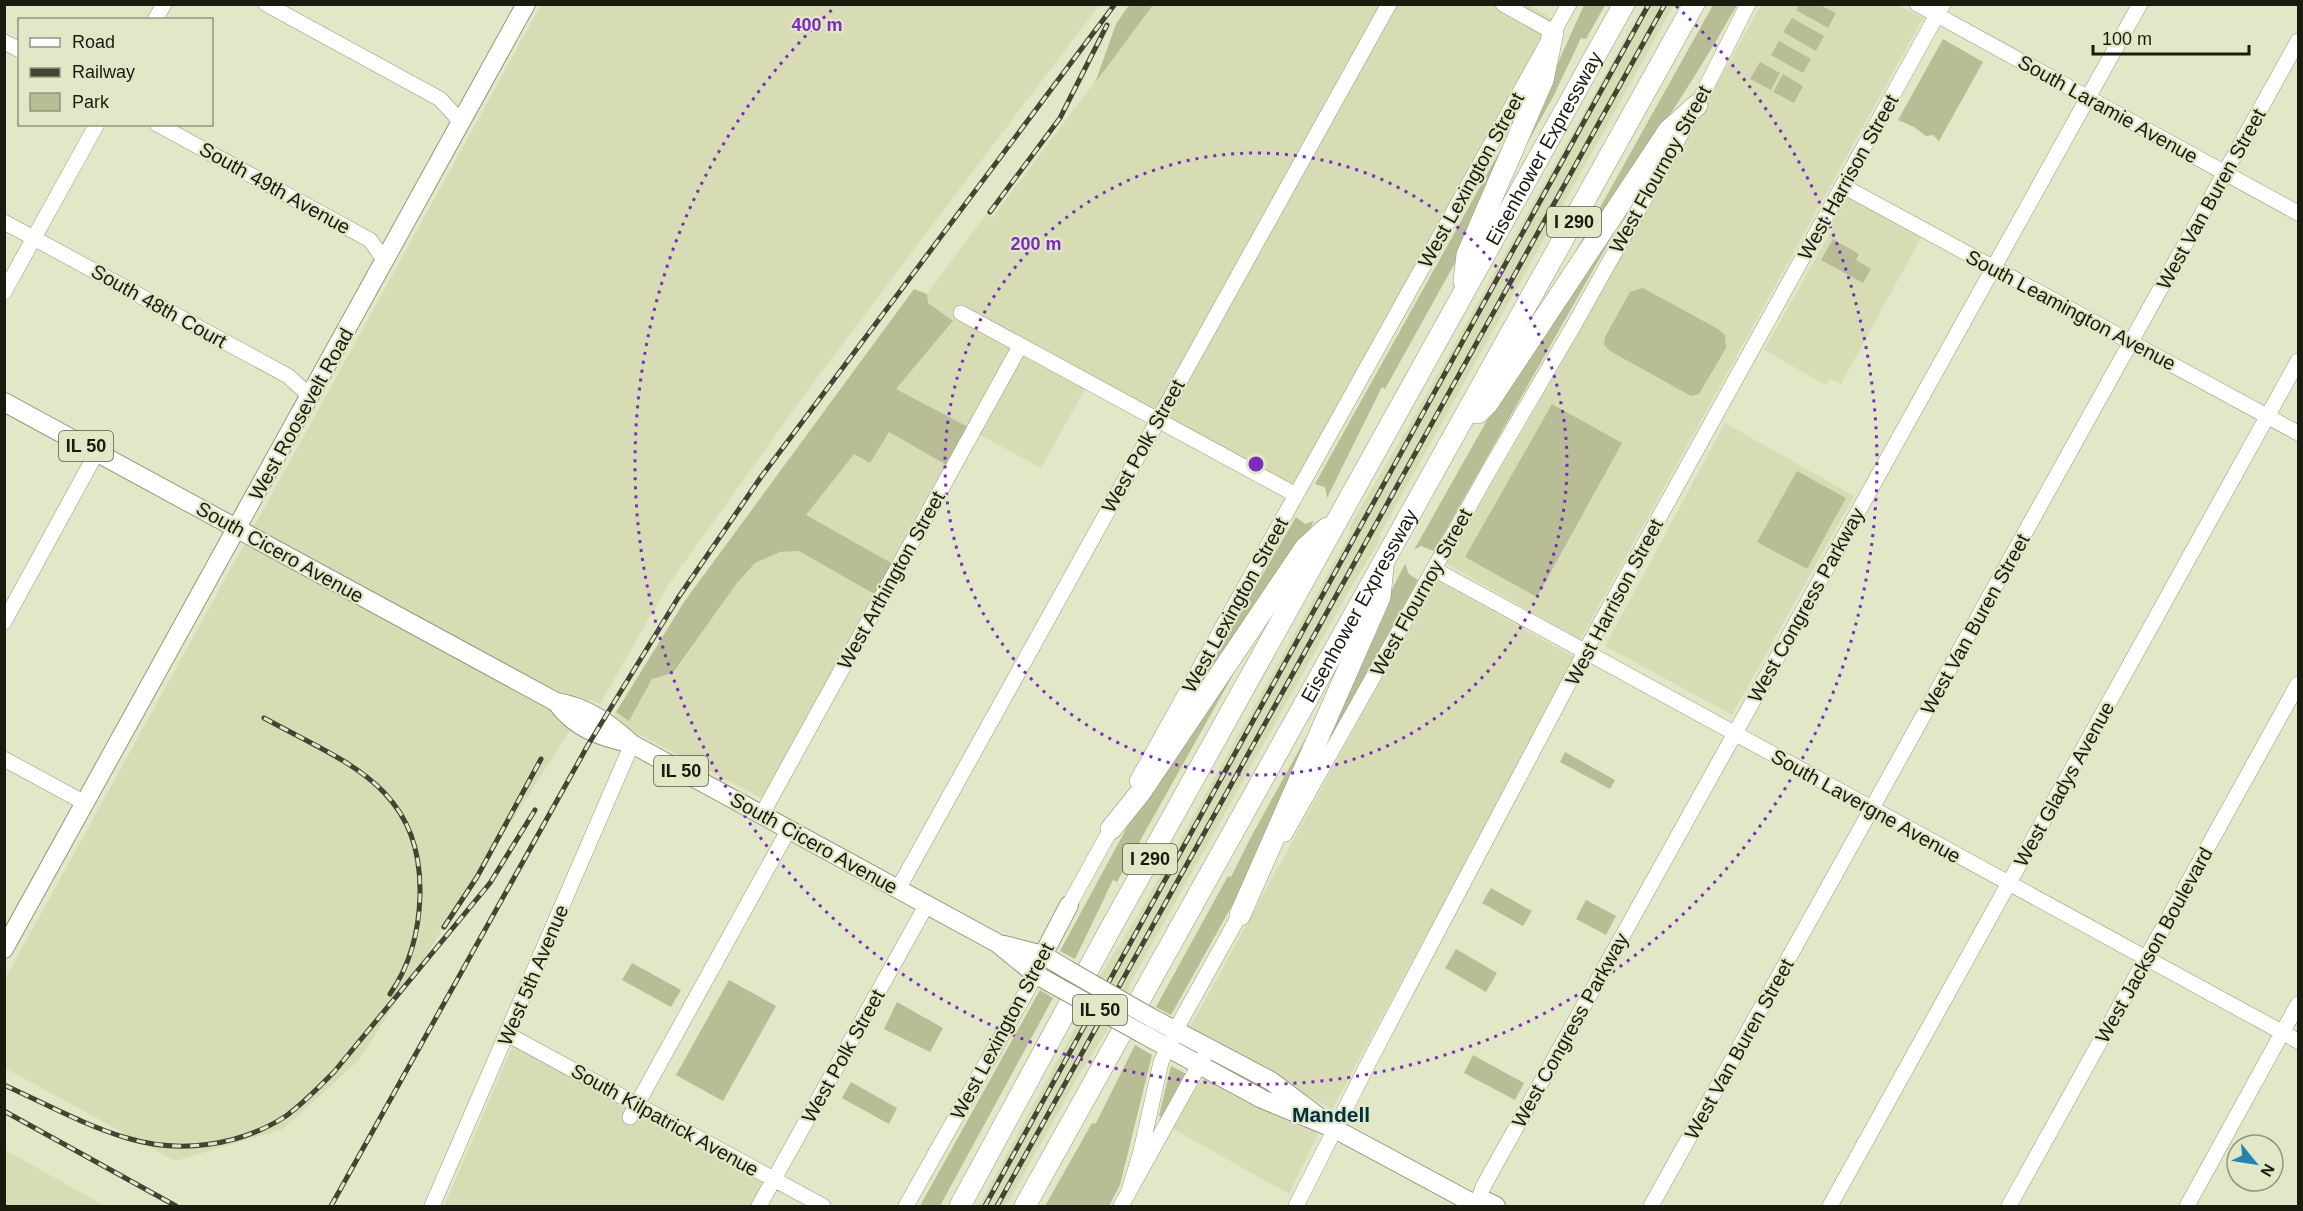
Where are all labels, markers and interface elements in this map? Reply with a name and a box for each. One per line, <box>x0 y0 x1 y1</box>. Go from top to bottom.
text: 400 m <box>791 15 843 35</box>
legend <box>18 18 213 126</box>
scale bar <box>2093 18 2249 56</box>
text: 100 m <box>2102 29 2152 49</box>
text: Road <box>72 32 115 52</box>
street label: Eisenhower Expressway <box>1481 48 1606 249</box>
street label: South Laramie Avenue <box>2014 50 2202 168</box>
text: Railway <box>72 62 135 82</box>
street label: West Flournoy Street <box>1605 81 1715 256</box>
street label: West Lexington Street <box>1414 88 1528 271</box>
street label: West Harrison Street <box>1793 90 1903 263</box>
text: Park <box>72 92 110 112</box>
street label: West Van Buren Street <box>2152 105 2270 293</box>
street label: South 49th Avenue <box>196 137 354 239</box>
road number: I 290 <box>1547 207 1601 237</box>
text: 200 m <box>1010 234 1062 254</box>
street label: South Leamington Avenue <box>1962 245 2180 375</box>
street label: South 48th Court <box>88 260 231 352</box>
street label: West Roosevelt Road <box>245 324 357 504</box>
street label: West Polk Street <box>1097 375 1189 516</box>
road number: IL 50 <box>59 431 113 461</box>
centre of rings <box>1246 454 1266 474</box>
street label: West Arthington Street <box>833 487 949 673</box>
street label: South Cicero Avenue <box>193 497 367 607</box>
street label: West Flournoy Street <box>1366 504 1476 679</box>
street label: West Congress Parkway <box>1743 504 1869 706</box>
street label: Eisenhower Expressway <box>1296 505 1422 706</box>
street label: West Lexington Street <box>1178 513 1292 696</box>
street label: West Harrison Street <box>1561 515 1667 689</box>
street label: West Van Buren Street <box>1916 530 2034 718</box>
street label: West Gladys Avenue <box>2010 698 2118 870</box>
street label: South Lavergne Avenue <box>1767 745 1965 867</box>
road number: IL 50 <box>654 756 708 786</box>
street label: South Cicero Avenue <box>727 788 901 898</box>
road number: I 290 <box>1123 844 1177 874</box>
street label: West Jackson Boulevard <box>2091 844 2217 1046</box>
street label: West 5th Avenue <box>493 901 573 1049</box>
street label: West Congress Parkway <box>1507 929 1633 1131</box>
street label: West Lexington Street <box>946 939 1058 1123</box>
street label: West Van Buren Street <box>1680 955 1798 1143</box>
street label: West Polk Street <box>797 985 889 1126</box>
road number: IL 50 <box>1073 995 1127 1025</box>
street label: South Kilpatrick Avenue <box>567 1059 763 1181</box>
district label: Mandell <box>1292 1103 1370 1126</box>
north arrow <box>2225 1133 2285 1193</box>
text: N <box>2257 1161 2278 1180</box>

